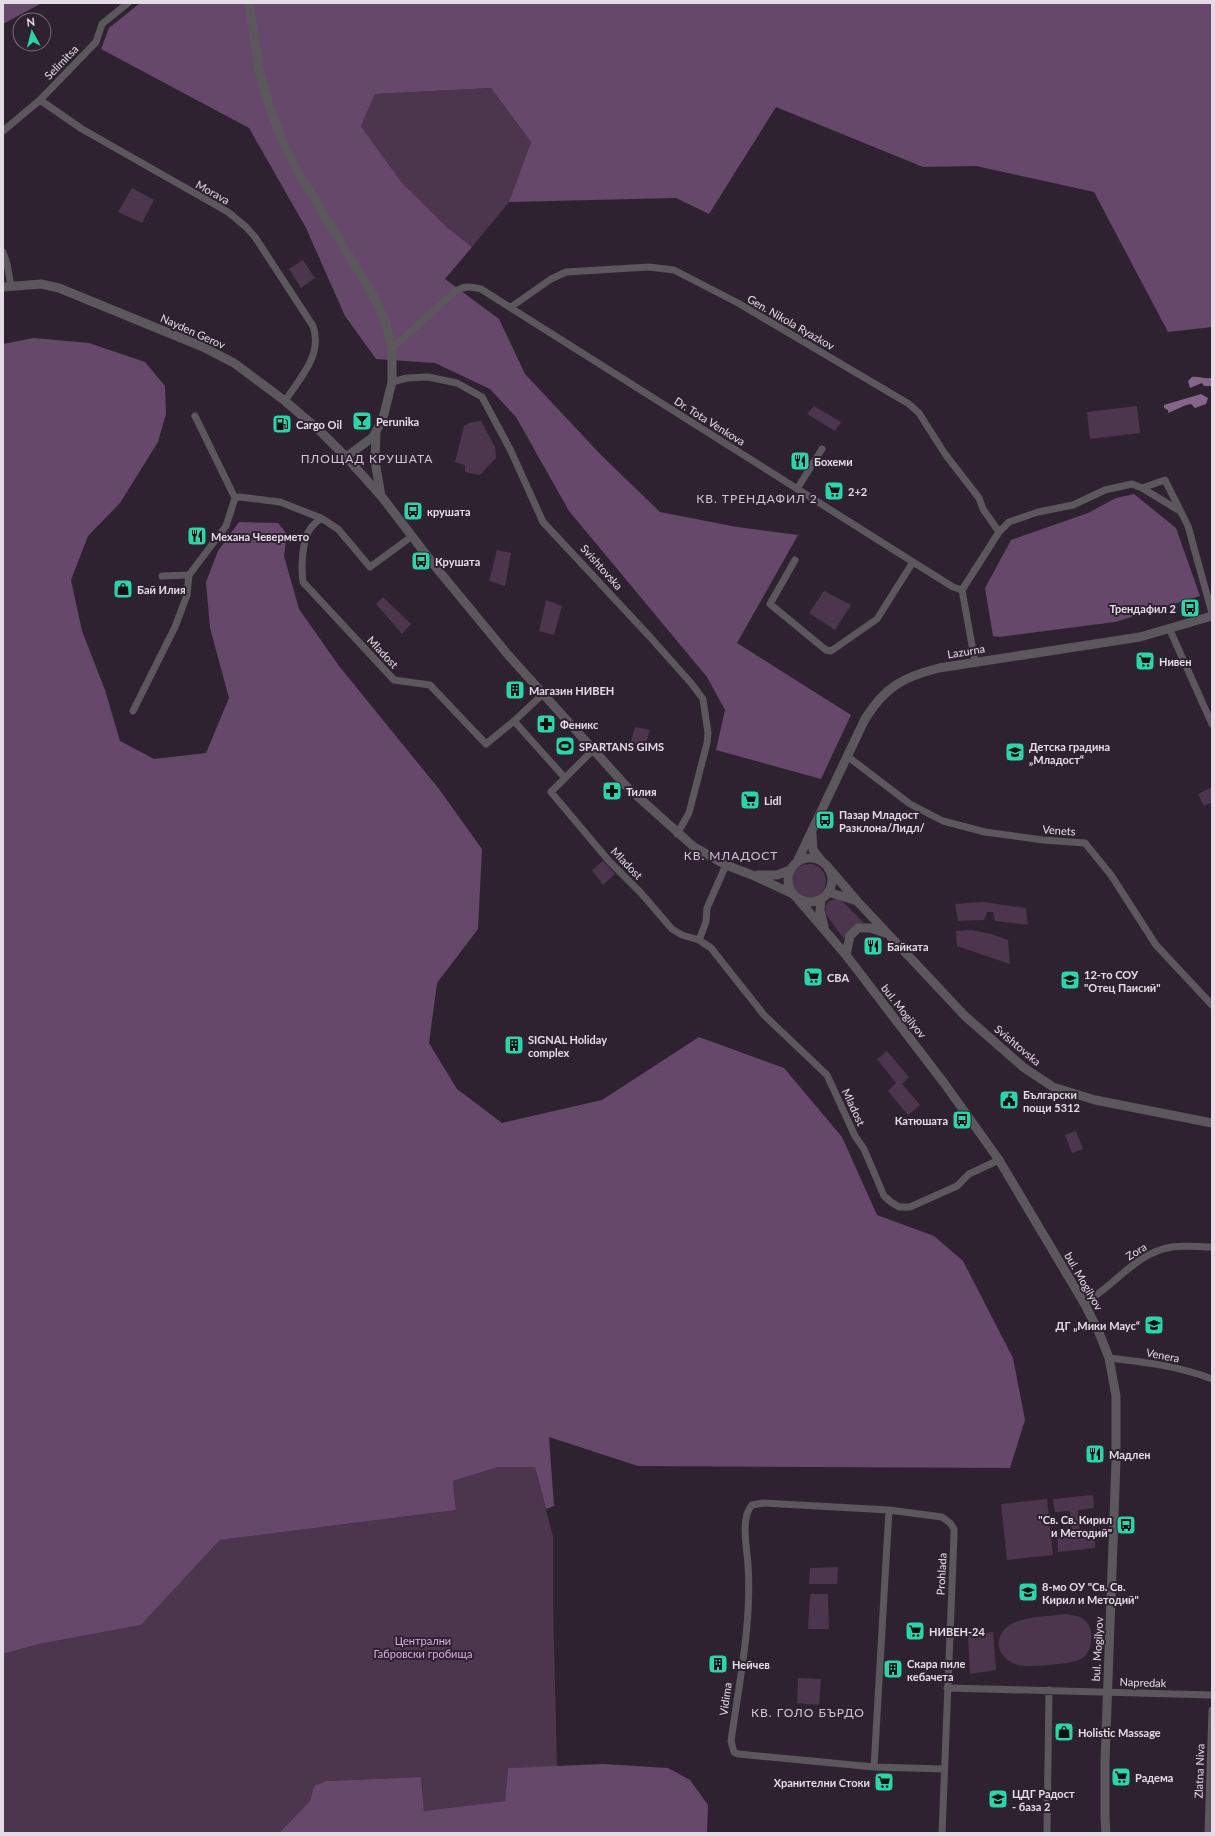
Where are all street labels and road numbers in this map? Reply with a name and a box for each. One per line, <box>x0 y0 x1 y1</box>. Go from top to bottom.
street label: Selimitsa <box>41 42 81 82</box>
street label: Morava <box>194 177 232 207</box>
street label: Gen. Nikola Ryazkov <box>745 292 837 352</box>
street label: Nayden Gerov <box>159 311 228 351</box>
street label: Dr. Tota Venkova <box>672 394 748 448</box>
street label: Svishtovska <box>578 542 626 592</box>
street label: Mladost <box>365 633 401 671</box>
street label: Lazurna <box>946 642 986 660</box>
street label: Venets <box>1042 822 1076 838</box>
street label: Mladost <box>609 844 645 882</box>
street label: bul. Mogilyov <box>879 981 929 1041</box>
street label: Svishtovska <box>992 1022 1044 1068</box>
street label: Mladost <box>840 1086 868 1128</box>
street label: Zora <box>1123 1240 1149 1262</box>
street label: bul. Mogilyov <box>1062 1250 1106 1313</box>
street label: Venera <box>1145 1345 1181 1365</box>
street label: Prohlada <box>933 1553 949 1595</box>
street label: bul. Mogilyov <box>1089 1616 1105 1682</box>
street label: Napredak <box>1119 1675 1167 1689</box>
street label: Vidima <box>716 1682 734 1716</box>
street label: Zlatna Niva <box>1192 1743 1206 1799</box>

